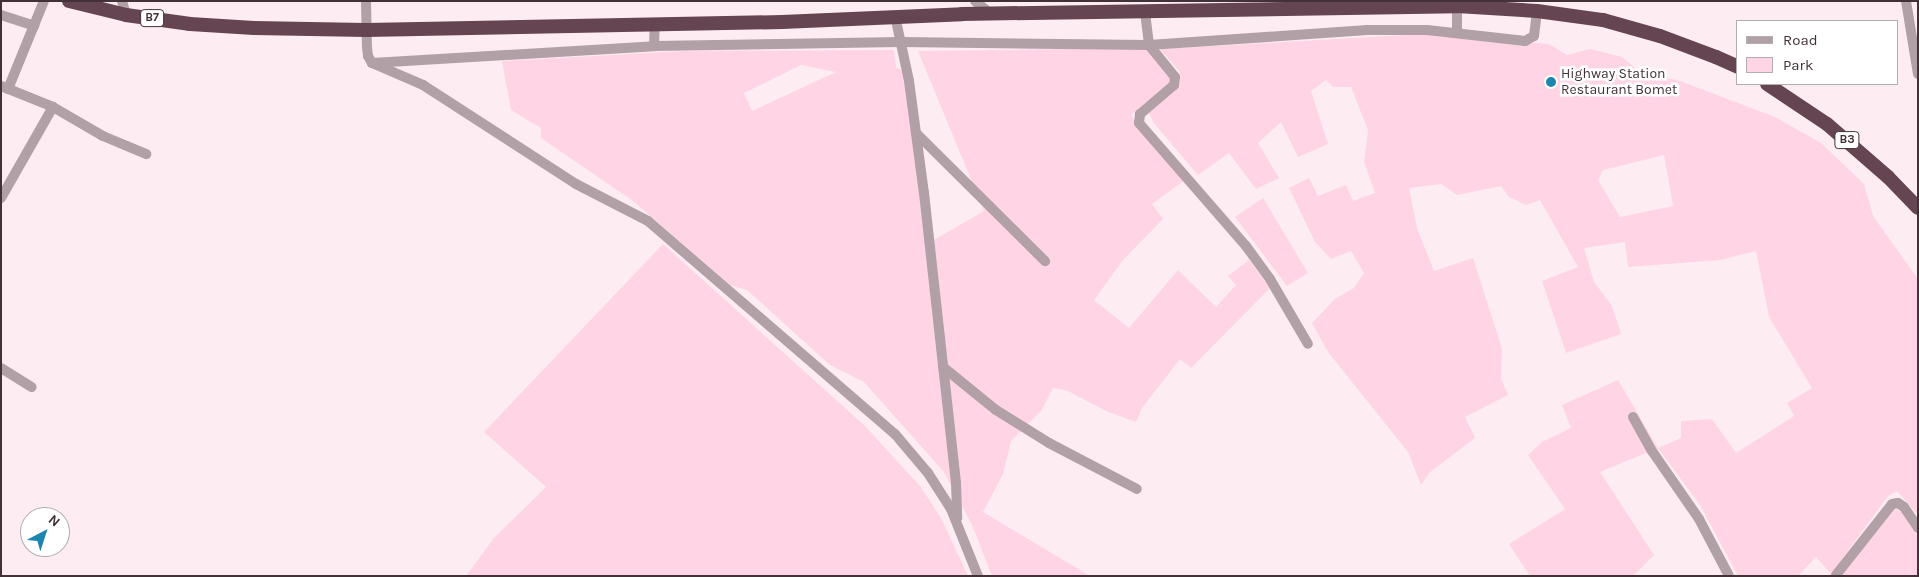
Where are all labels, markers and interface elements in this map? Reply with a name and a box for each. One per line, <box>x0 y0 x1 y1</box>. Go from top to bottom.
road number: B7 <box>140 8 164 28</box>
legend <box>1736 20 1899 85</box>
text: Road <box>1783 31 1818 49</box>
text: Park <box>1783 56 1813 74</box>
place label: Highway Station Restaurant Bomet <box>1561 66 1677 98</box>
marker: Highway Station Restaurant Bomet <box>1545 76 1557 88</box>
road number: B3 <box>1833 130 1861 150</box>
north arrow <box>20 507 70 557</box>
text: N <box>45 511 64 531</box>

